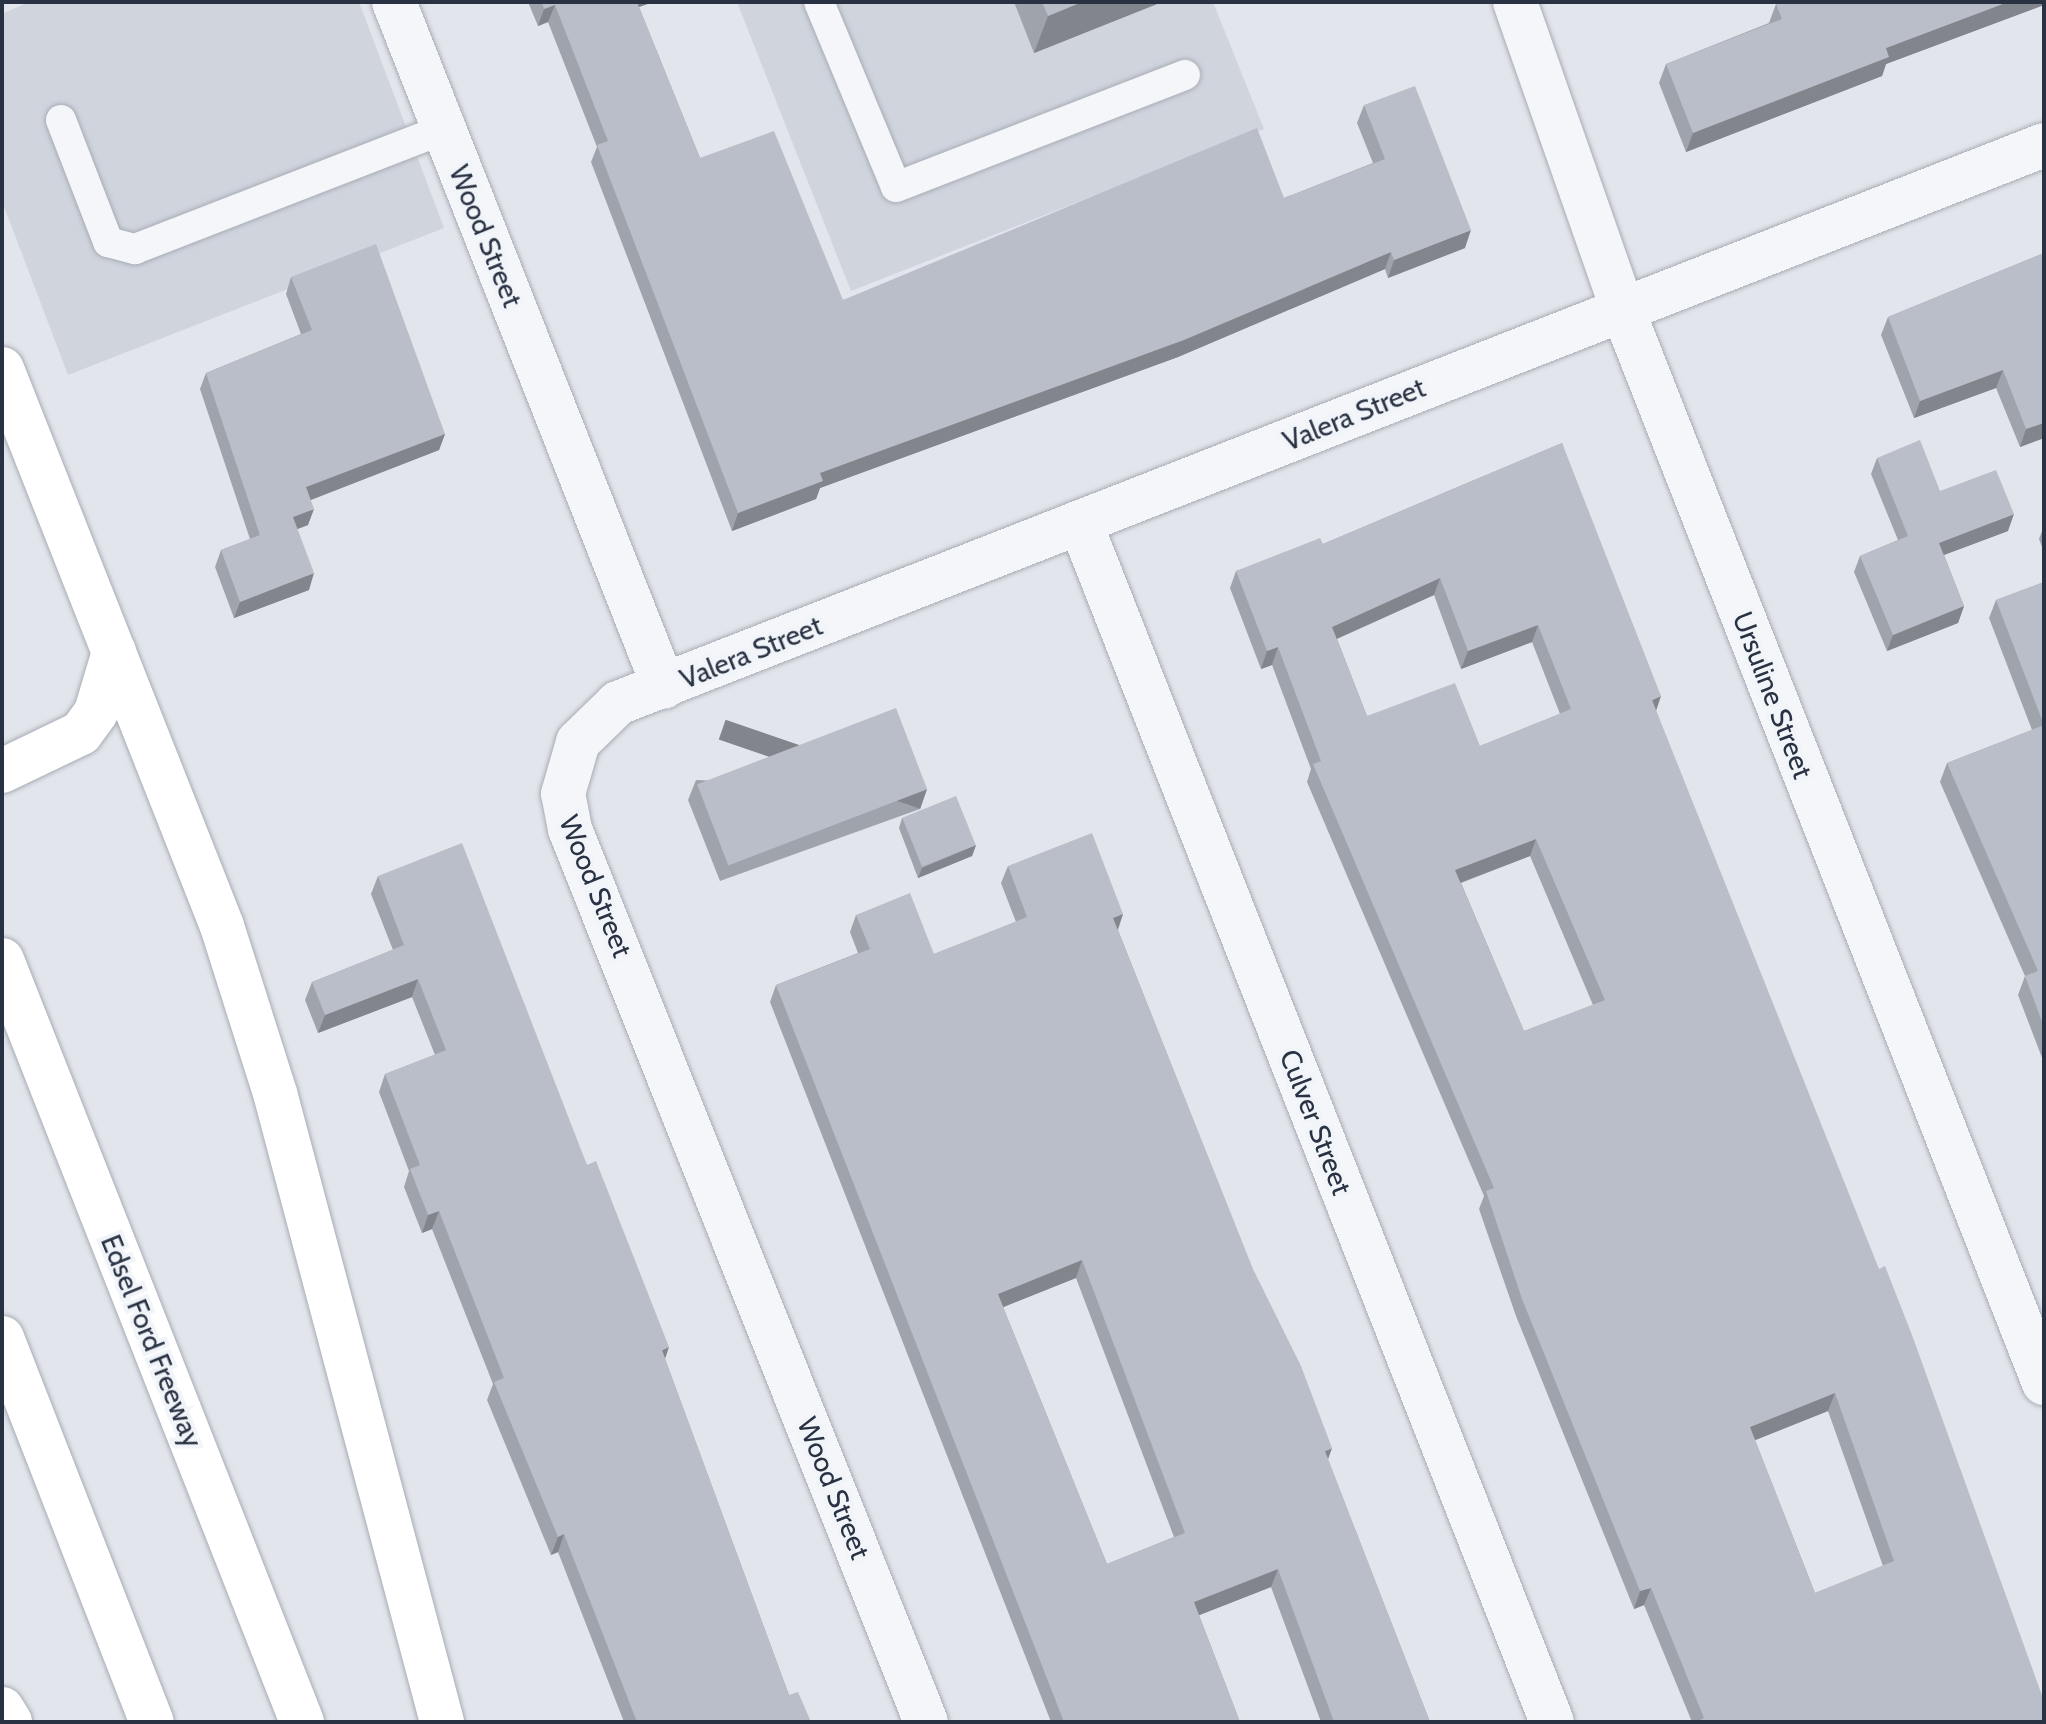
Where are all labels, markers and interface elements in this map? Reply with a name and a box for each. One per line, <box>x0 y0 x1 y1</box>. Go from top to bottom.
street label: Wood Street <box>442 160 530 312</box>
street label: Valera Street <box>1278 370 1430 458</box>
street label: Ursuline Street <box>1726 607 1820 783</box>
street label: Valera Street <box>675 608 827 696</box>
street label: Wood Street <box>552 810 640 962</box>
street label: Culver Street <box>1273 1045 1359 1199</box>
street label: Edsel Ford Freeway <box>94 1230 210 1452</box>
street label: Wood Street <box>790 1412 878 1564</box>

